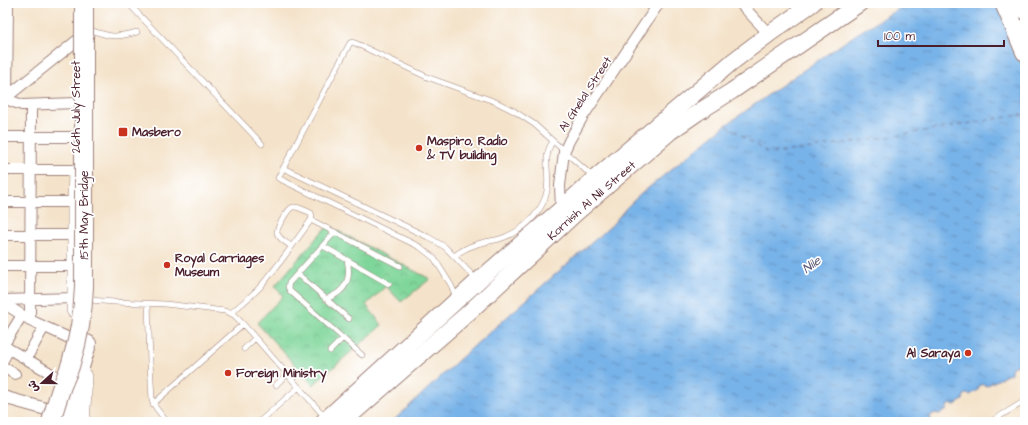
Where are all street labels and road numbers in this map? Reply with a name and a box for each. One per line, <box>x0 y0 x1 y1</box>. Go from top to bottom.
street label: Al Ghelal Street <box>555 53 616 135</box>
street label: 26th July Street <box>68 60 86 153</box>
street label: Kornish Al Nil Street <box>544 157 640 244</box>
street label: 15th May Bridge <box>76 170 94 259</box>

